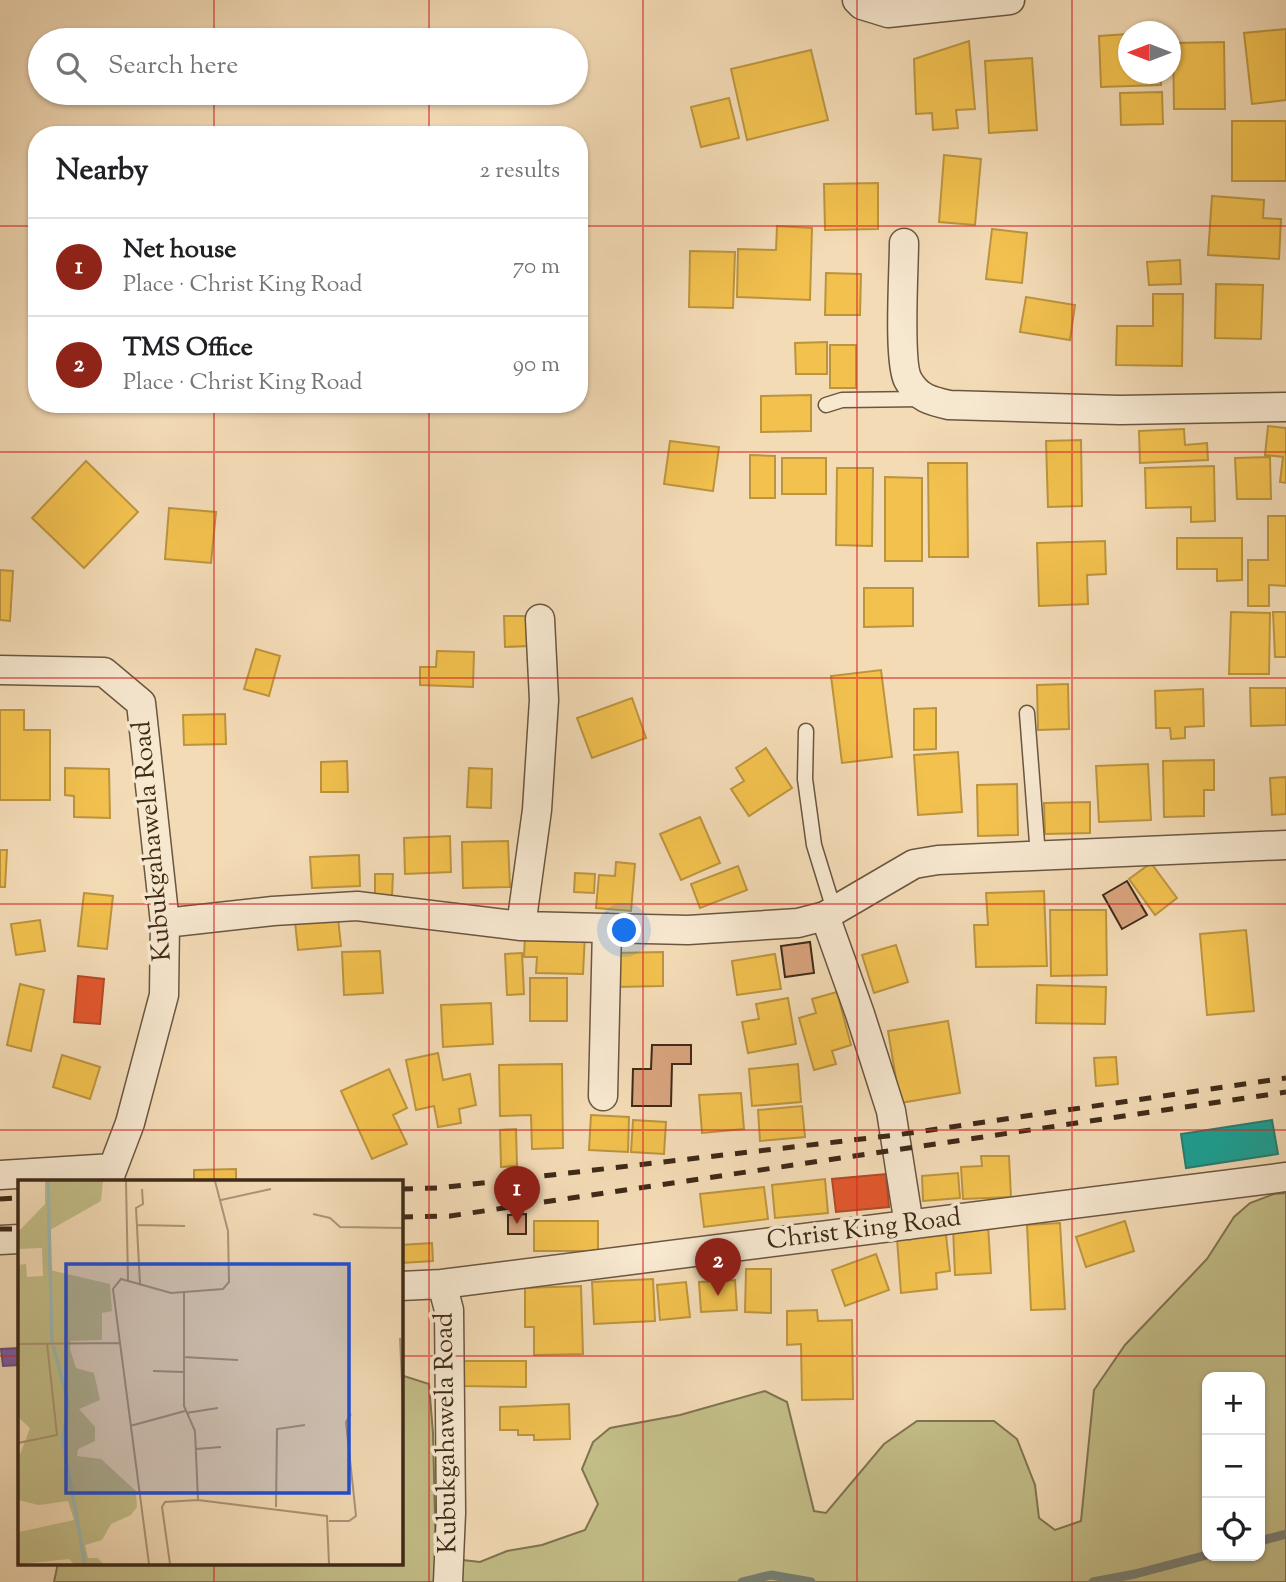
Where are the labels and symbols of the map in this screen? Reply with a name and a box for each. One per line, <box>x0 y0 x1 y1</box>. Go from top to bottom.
north arrow <box>1118 21 1181 84</box>
street label: Kubukgahawela Road <box>124 719 182 963</box>
your location <box>607 913 641 947</box>
pin: 1 <box>494 1166 540 1224</box>
inset map <box>18 1180 402 1564</box>
street label: Christ King Road <box>765 1200 964 1260</box>
pin: 2 <box>695 1238 741 1296</box>
street label: Kubukgahawela Road <box>426 1312 468 1554</box>

